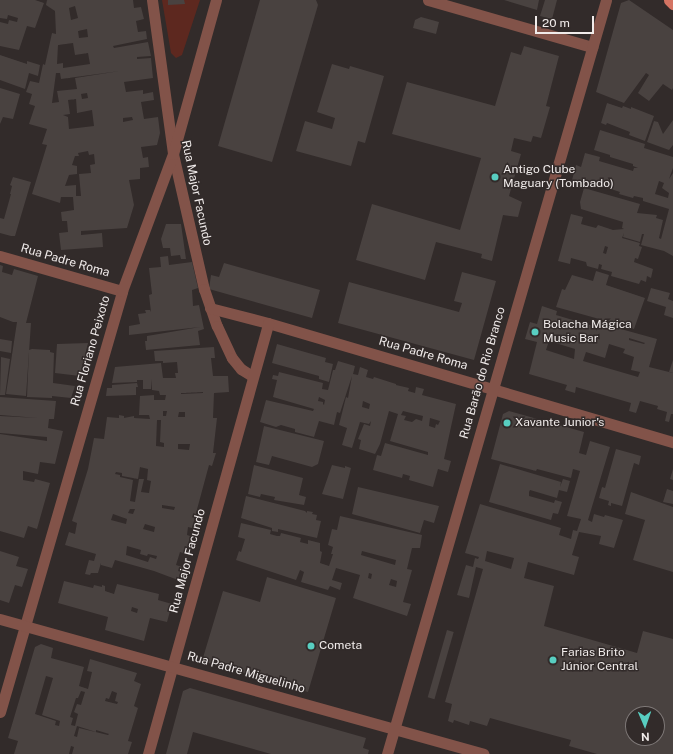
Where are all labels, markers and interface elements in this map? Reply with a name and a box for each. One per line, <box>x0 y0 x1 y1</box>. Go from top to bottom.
scale bar <box>537 8 596 34</box>
text: 20 m <box>542 16 570 30</box>
street label: Rua Major Facundo <box>178 139 214 247</box>
place label: Antigo Clube Maguary (Tombado) <box>503 163 614 191</box>
marker: Antigo Clube Maguary (Tombado) <box>490 172 500 182</box>
street label: Rua Padre Roma <box>19 241 111 281</box>
street label: Rua Floriano Peixoto <box>68 294 114 408</box>
street label: Rua Barão do Rio Branco <box>457 305 509 441</box>
place label: Bolacha Mágica Music Bar <box>543 318 632 346</box>
marker: Bolacha Mágica Music Bar <box>530 327 540 337</box>
street label: Rua Padre Roma <box>377 334 469 374</box>
place label: Xavante Junior's <box>515 416 604 430</box>
marker: Xavante Junior's <box>502 418 512 428</box>
street label: Rua Major Facundo <box>167 507 209 615</box>
place label: Cometa <box>319 639 362 653</box>
marker: Cometa <box>306 641 316 651</box>
place label: Farias Brito Júnior Central <box>561 646 638 674</box>
street label: Rua Padre Miguelinho <box>185 649 307 697</box>
marker: Farias Brito Júnior Central <box>548 655 558 665</box>
north arrow <box>625 706 665 746</box>
text: N <box>641 731 650 743</box>

